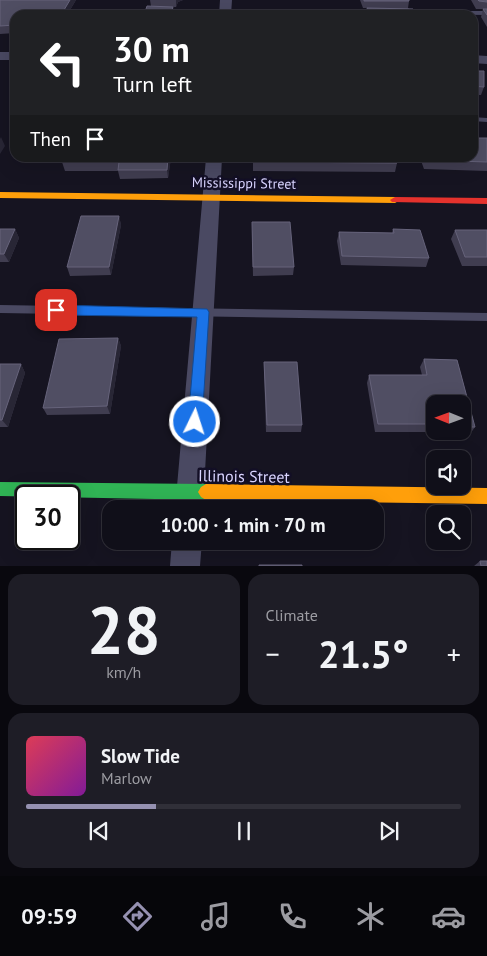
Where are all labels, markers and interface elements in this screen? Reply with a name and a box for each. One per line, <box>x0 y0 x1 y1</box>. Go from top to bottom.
text: 30 m <box>113 26 190 72</box>
icon: left <box>30 30 95 95</box>
text: Turn left <box>113 70 192 98</box>
icon: arrive <box>81 125 109 153</box>
text: Then <box>30 127 71 151</box>
street label: Mississippi Street <box>192 173 297 193</box>
pin <box>35 289 77 331</box>
icon: arrive <box>42 296 70 324</box>
position arrow <box>168 395 220 447</box>
north arrow <box>426 395 471 440</box>
map controls <box>426 395 471 550</box>
button: sound <box>426 450 471 495</box>
street label: Illinois Street <box>198 465 291 487</box>
speed limit sign: 30 <box>15 485 80 550</box>
button: search <box>426 505 471 550</box>
text: 10:00 · 1 min · 70 m <box>160 513 326 537</box>
text: 28 <box>87 587 161 671</box>
text: Climate <box>266 605 318 625</box>
text: 21.5° <box>318 629 409 678</box>
text: − <box>266 635 280 672</box>
text: + <box>447 635 461 672</box>
text: km/h <box>106 662 141 682</box>
text: Slow Tide <box>101 744 180 768</box>
text: Marlow <box>101 768 152 788</box>
icon: previous <box>85 817 113 845</box>
icon: pause <box>230 817 258 845</box>
icon: next <box>375 817 403 845</box>
icon: directions <box>120 899 155 934</box>
icon: music <box>198 899 233 934</box>
icon: phone <box>275 899 310 934</box>
icon: climate <box>353 899 388 934</box>
icon: car <box>431 899 466 934</box>
text: 09:59 <box>21 902 77 930</box>

